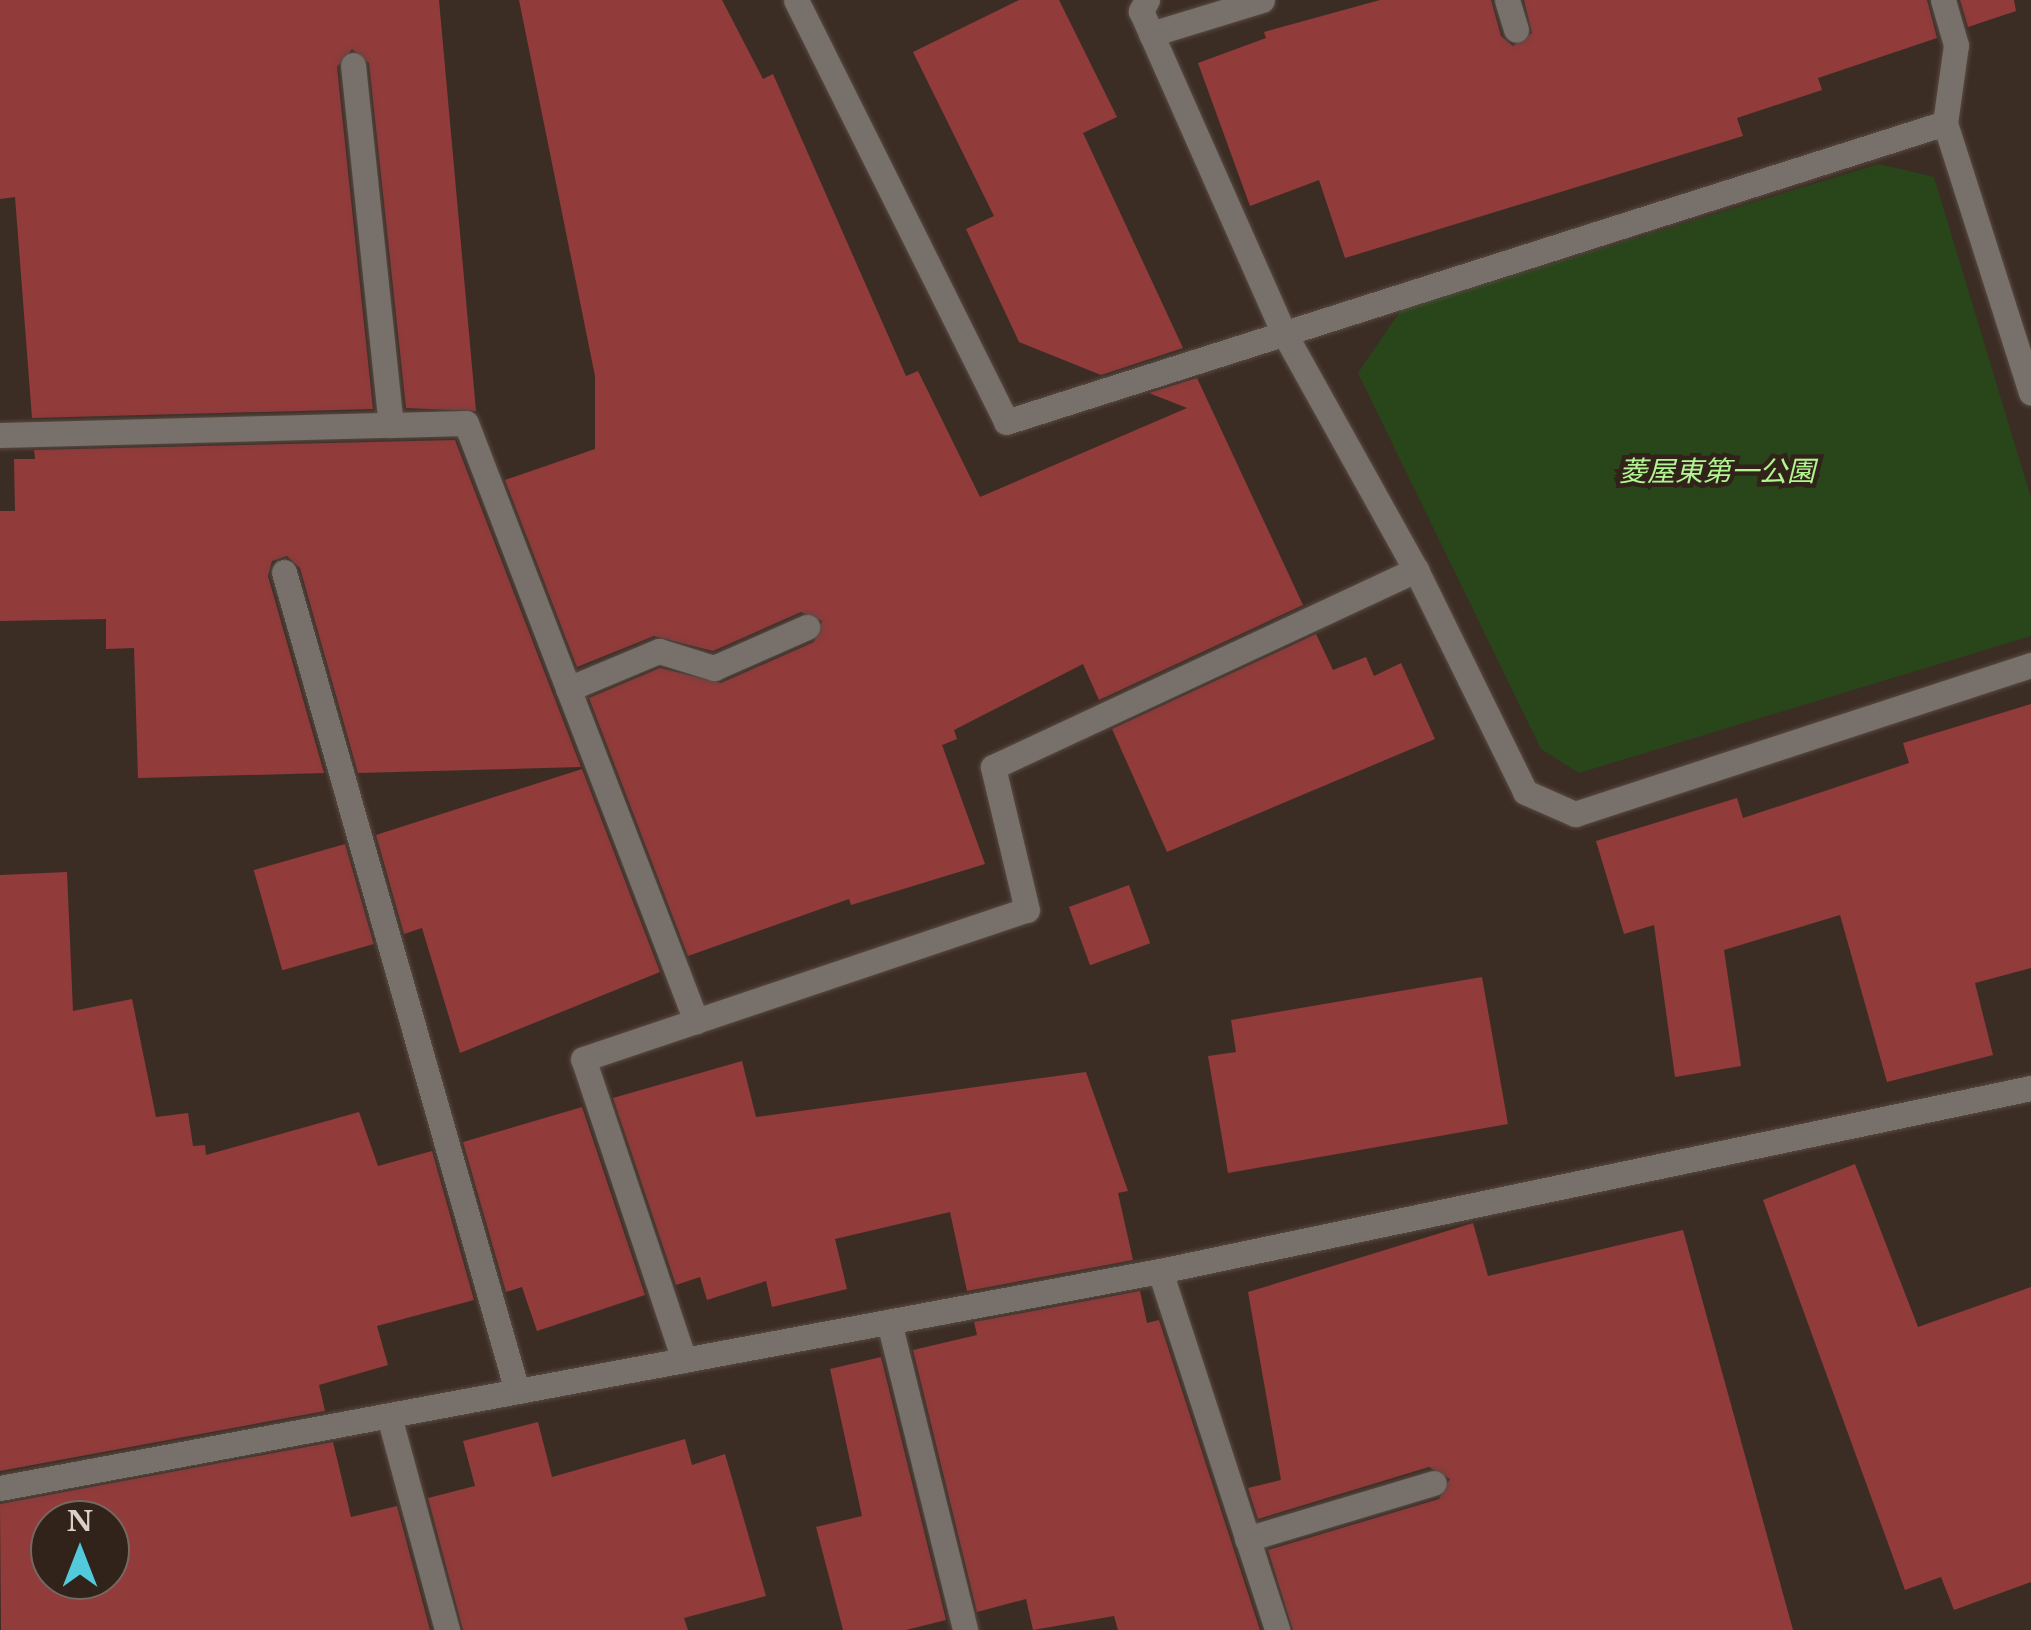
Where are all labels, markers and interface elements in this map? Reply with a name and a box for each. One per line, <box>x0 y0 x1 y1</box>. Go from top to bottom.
park label: 菱屋東第一公園 <box>1619 455 1815 489</box>
north arrow <box>30 1500 130 1600</box>
text: N <box>67 1504 93 1539</box>

